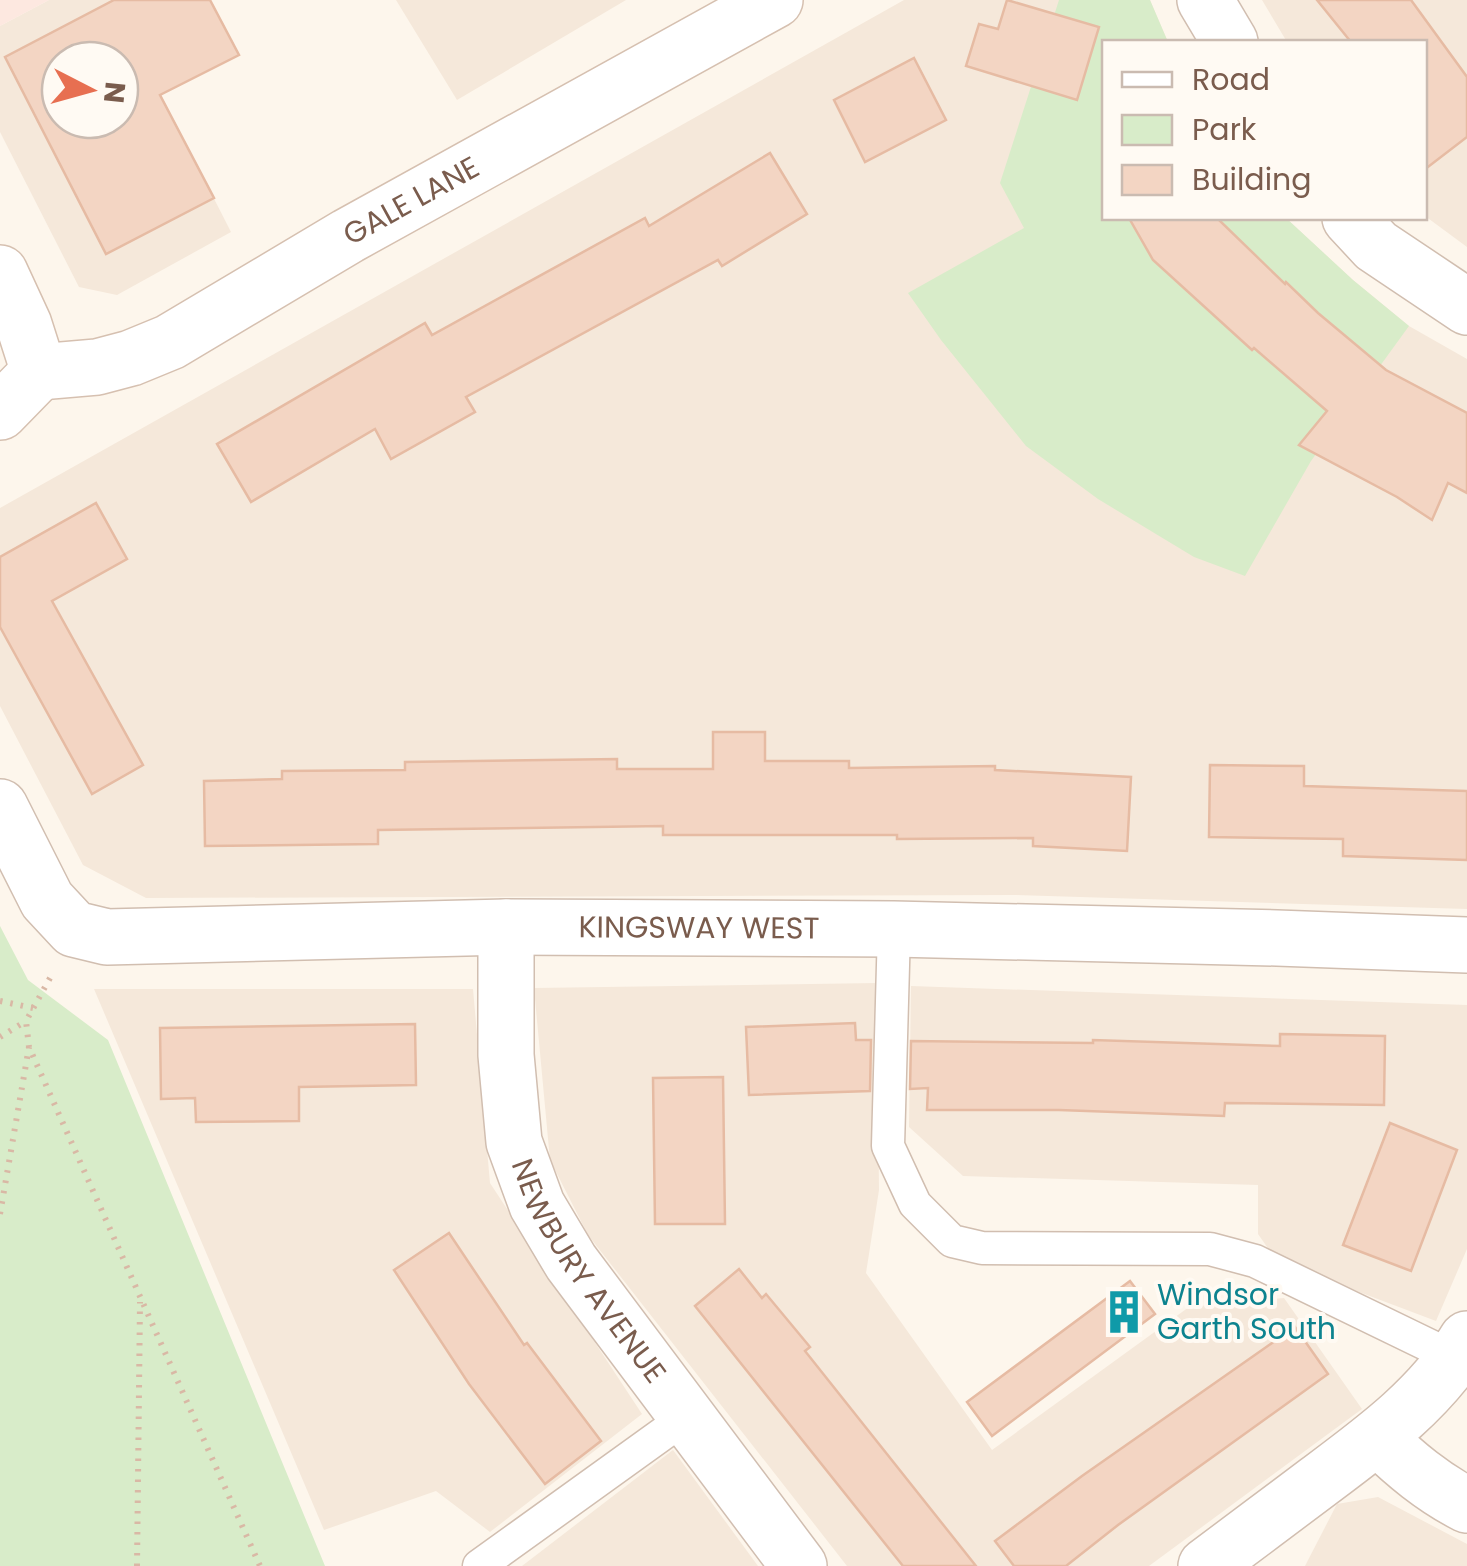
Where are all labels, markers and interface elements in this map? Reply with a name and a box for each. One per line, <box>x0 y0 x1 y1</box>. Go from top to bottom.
north arrow <box>40 40 140 140</box>
legend <box>1102 40 1427 220</box>
text: Road <box>1192 58 1270 101</box>
text: N <box>94 80 135 105</box>
text: Park <box>1192 108 1257 151</box>
street label: GALE LANE <box>335 146 487 256</box>
text: Building <box>1192 158 1312 201</box>
street label: KINGSWAY WEST <box>578 905 820 950</box>
street label: NEWBURY AVENUE <box>501 1153 677 1392</box>
place label: Windsor Garth South <box>1157 1273 1336 1350</box>
building icon: Windsor Garth South <box>1100 1288 1148 1336</box>

